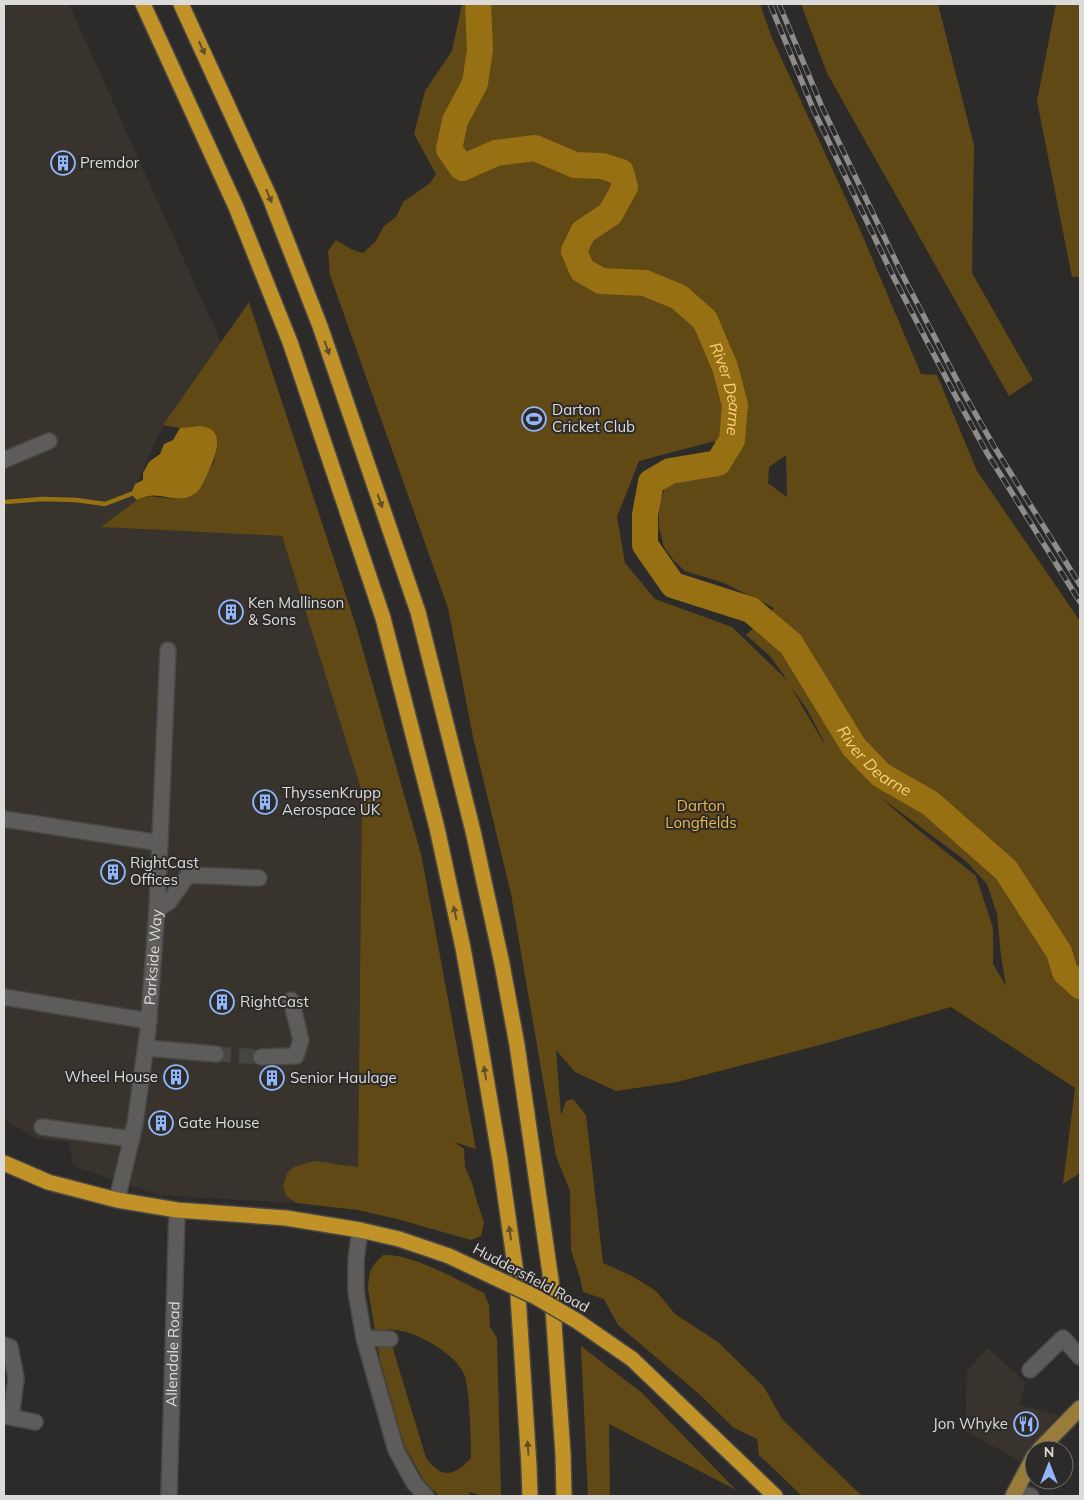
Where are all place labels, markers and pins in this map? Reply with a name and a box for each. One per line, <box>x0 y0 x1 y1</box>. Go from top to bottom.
building icon: Premdor <box>50 150 76 176</box>
place label: Premdor <box>80 153 140 172</box>
place label: Darton Cricket Club <box>552 400 635 436</box>
sports icon: Darton Cricket Club <box>521 406 547 432</box>
place label: Ken Mallinson & Sons <box>248 593 344 629</box>
building icon: Ken Mallinson & Sons <box>218 599 244 625</box>
place label: ThyssenKrupp Aerospace UK <box>282 783 381 819</box>
building icon: ThyssenKrupp Aerospace UK <box>252 789 278 815</box>
place label: RightCast Offices <box>130 853 199 889</box>
building icon: RightCast Offices <box>100 859 126 885</box>
building icon: RightCast <box>209 989 235 1015</box>
place label: RightCast <box>240 992 309 1011</box>
building icon: Wheel House <box>163 1064 189 1090</box>
building icon: Senior Haulage <box>259 1065 285 1091</box>
place label: Wheel House <box>64 1067 158 1086</box>
place label: Senior Haulage <box>290 1068 397 1087</box>
building icon: Gate House <box>148 1110 174 1136</box>
place label: Gate House <box>178 1113 260 1132</box>
restaurant icon: Jon Whyke <box>1013 1411 1039 1437</box>
place label: Jon Whyke <box>933 1414 1008 1433</box>

